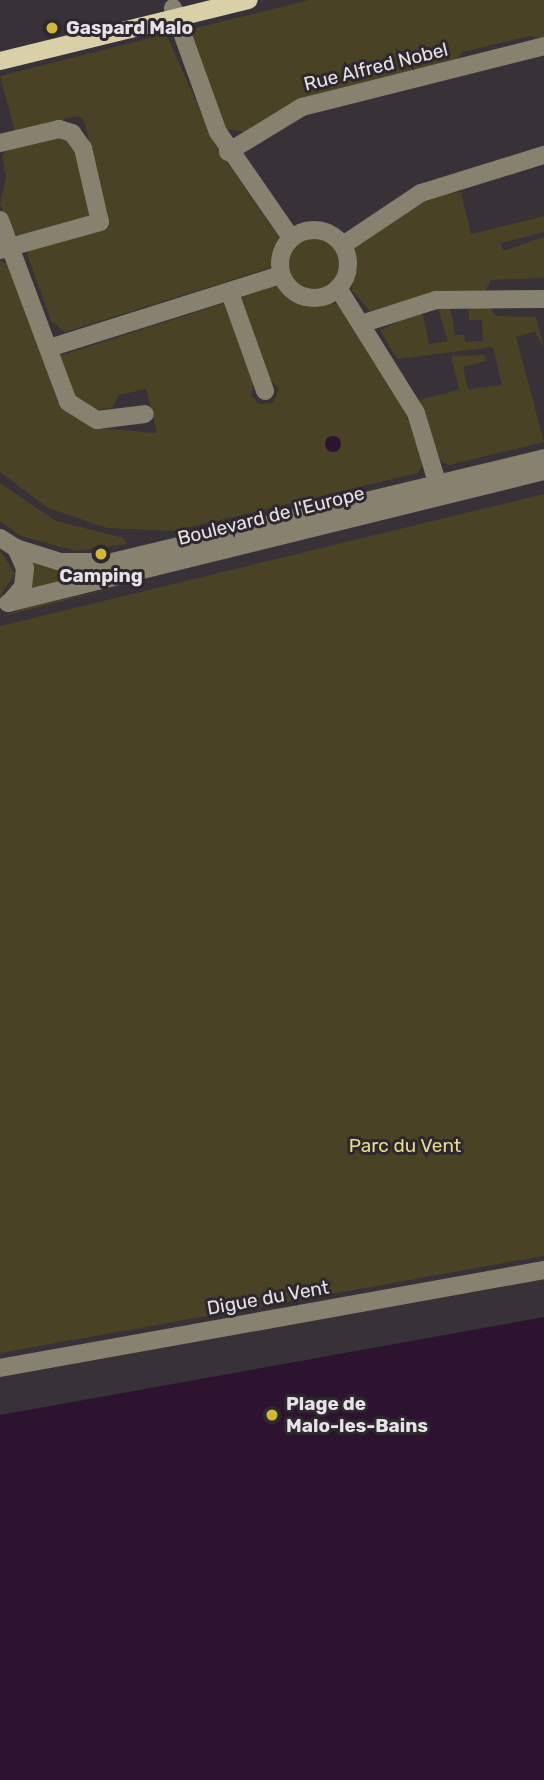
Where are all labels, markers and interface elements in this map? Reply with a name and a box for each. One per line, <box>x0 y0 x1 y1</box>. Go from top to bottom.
place label: Gaspard Malo <box>66 17 193 39</box>
marker: Gaspard Malo <box>44 20 60 36</box>
street label: Rue Alfred Nobel <box>301 38 451 96</box>
street label: Boulevard de l'Europe <box>175 482 367 550</box>
marker: Camping <box>93 546 109 562</box>
place label: Camping <box>59 565 143 587</box>
park label: Parc du Vent <box>349 1135 461 1157</box>
street label: Digue du Vent <box>205 1276 331 1320</box>
place label: Plage de Malo-les-Bains <box>286 1393 428 1437</box>
marker: Plage de Malo-les-Bains <box>264 1407 280 1423</box>

